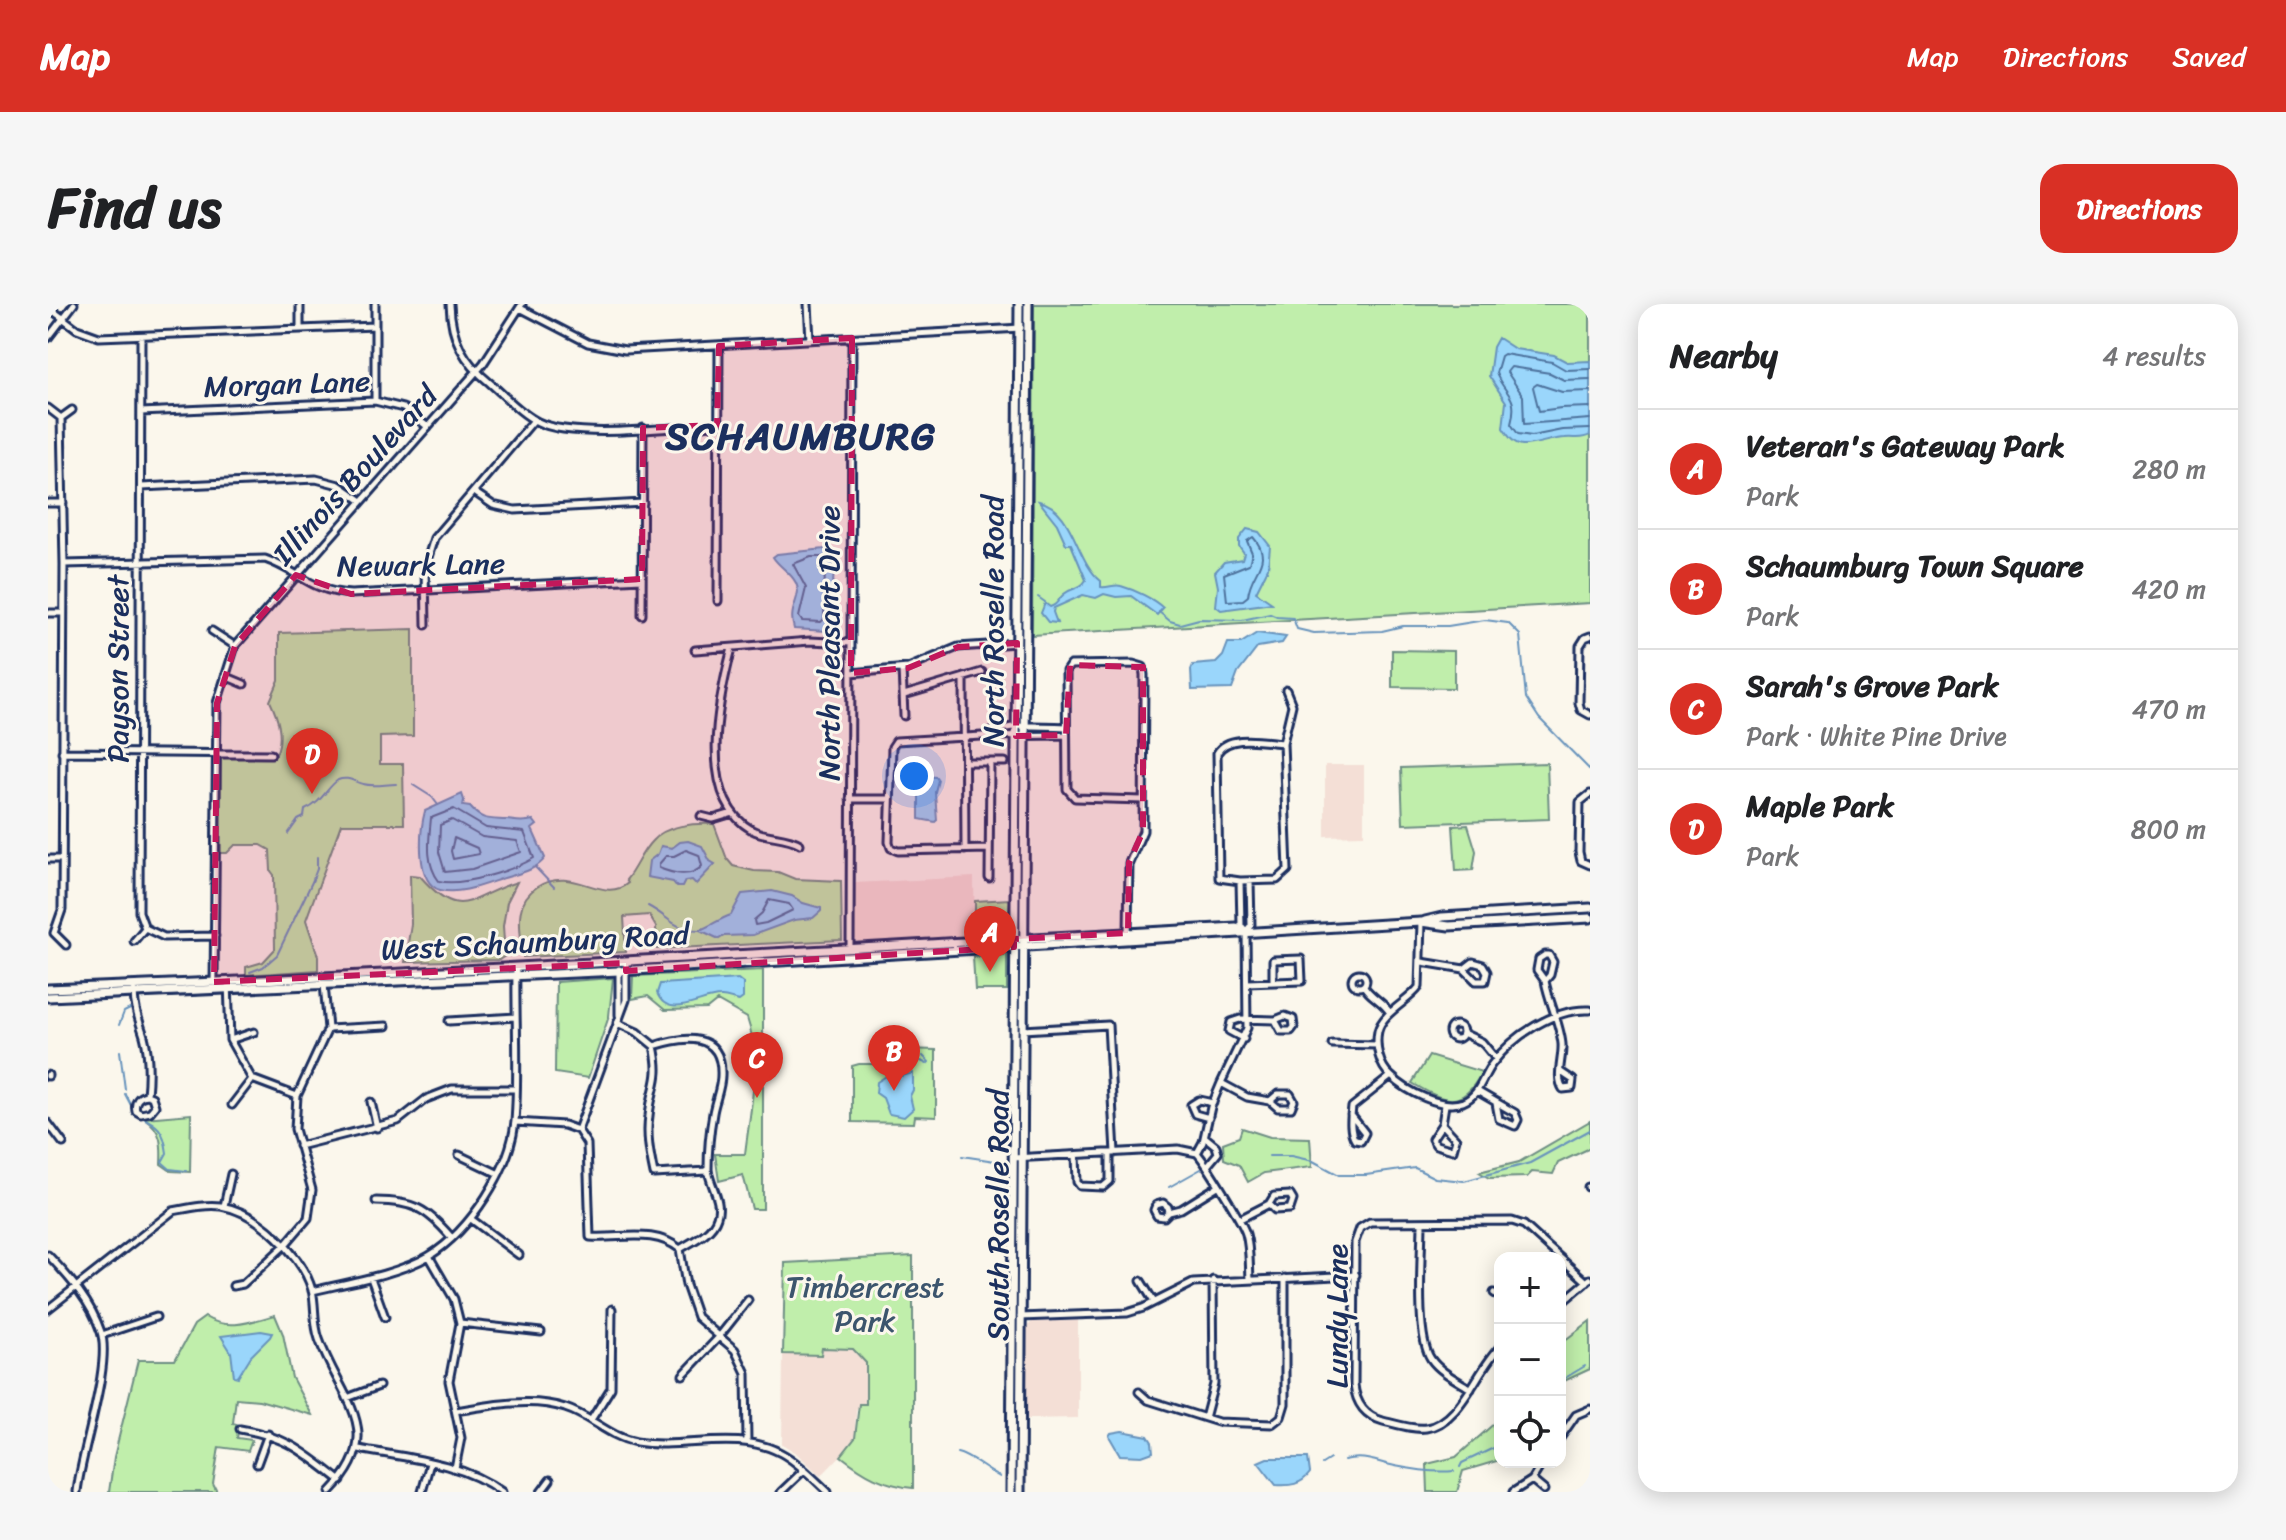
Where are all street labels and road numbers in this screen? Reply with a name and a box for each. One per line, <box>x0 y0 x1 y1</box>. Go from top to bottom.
street label: Morgan Lane <box>203 354 371 414</box>
street label: Illinois Boulevard <box>258 370 453 579</box>
street label: North Roselle Road <box>966 493 1020 747</box>
street label: North Pleasant Drive <box>802 505 856 781</box>
street label: Newark Lane <box>336 537 506 593</box>
street label: Payson Street <box>91 573 145 763</box>
street label: West Schaumburg Road <box>379 907 693 977</box>
street label: South Roselle Road <box>971 1087 1025 1341</box>
street label: Lundy Lane <box>1310 1244 1364 1388</box>

